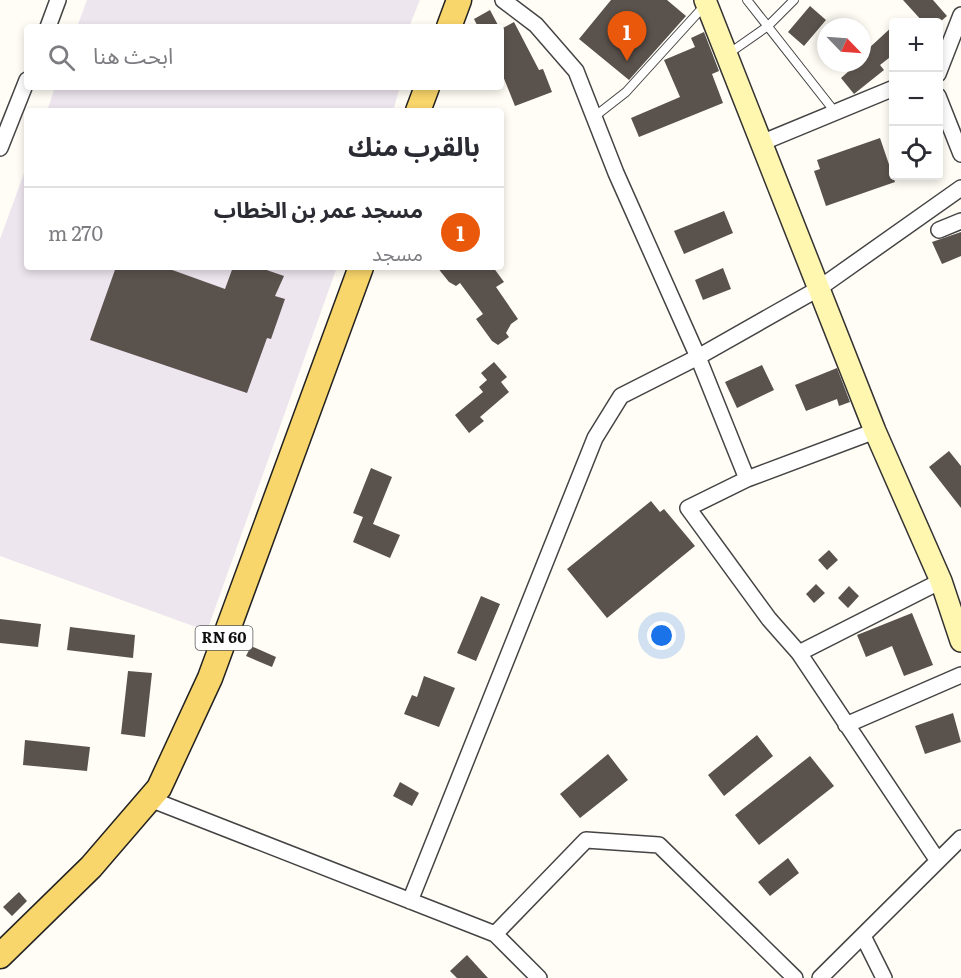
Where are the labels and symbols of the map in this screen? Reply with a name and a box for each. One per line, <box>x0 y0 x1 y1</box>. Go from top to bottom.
pin: 1 <box>608 11 646 61</box>
north arrow <box>817 18 871 72</box>
your location <box>647 621 676 650</box>
road number: RN 60 <box>196 626 252 650</box>

